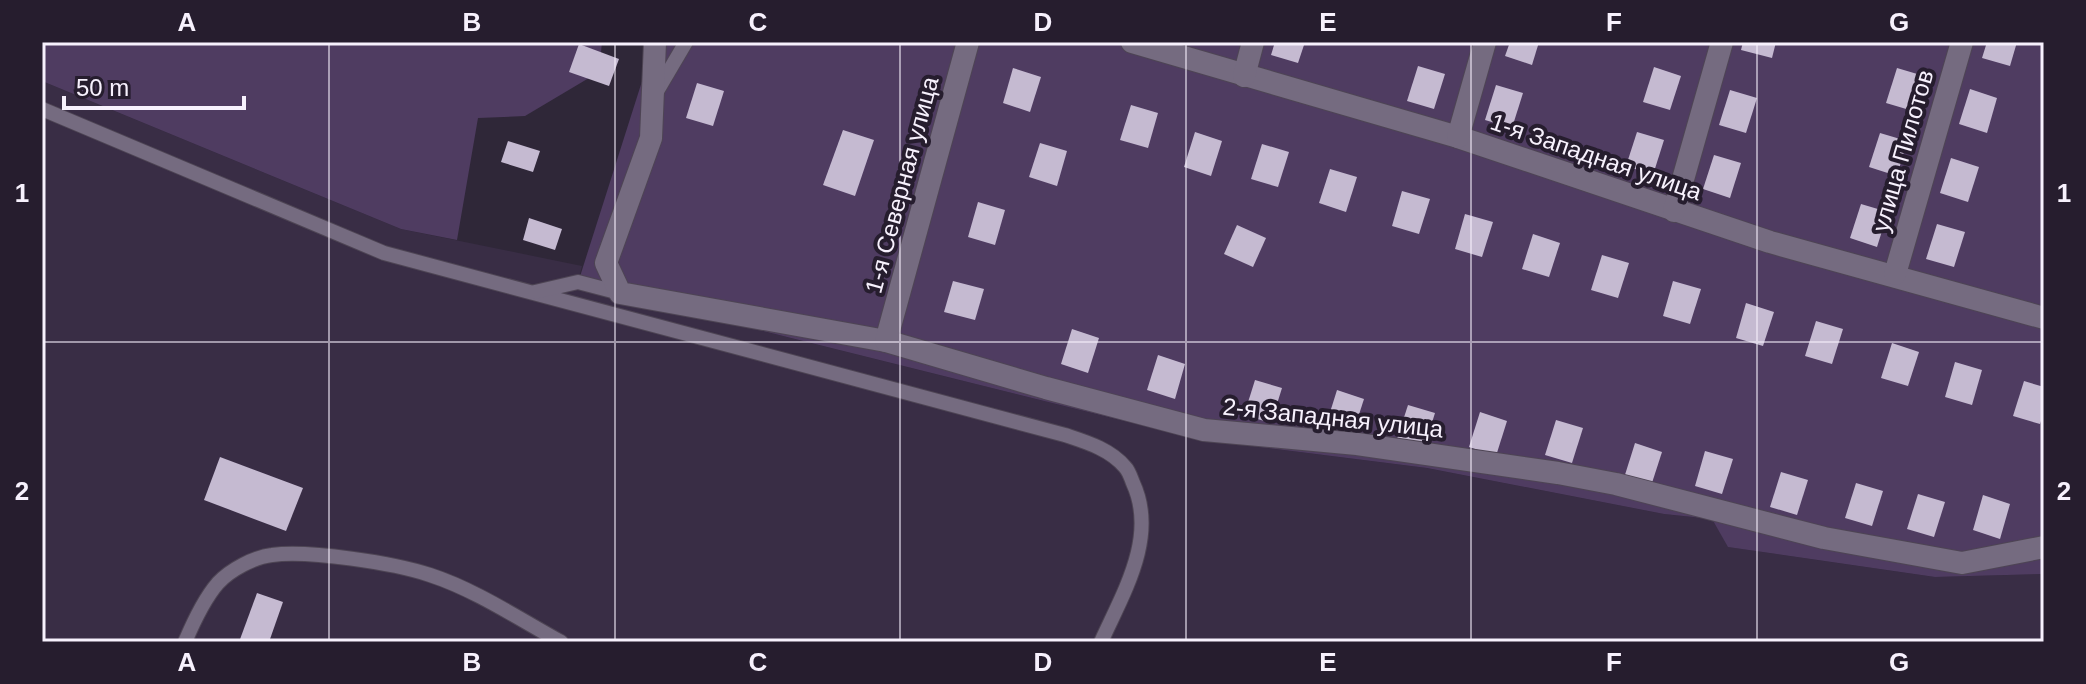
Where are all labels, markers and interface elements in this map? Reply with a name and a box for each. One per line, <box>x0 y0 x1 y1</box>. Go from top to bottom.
text: A <box>178 7 197 37</box>
text: B <box>463 7 481 37</box>
text: C <box>749 7 768 37</box>
text: D <box>1034 7 1052 37</box>
text: E <box>1319 7 1337 37</box>
text: F <box>1606 7 1622 37</box>
text: G <box>1889 7 1909 37</box>
scale bar <box>64 60 244 110</box>
street label: улица Пилотов <box>1866 67 1939 235</box>
street label: 1-я Северная улица <box>860 73 944 296</box>
text: 50 m <box>76 74 129 101</box>
street label: 1-я Западная улица <box>1487 108 1706 206</box>
text: 1 <box>15 178 29 208</box>
text: 1 <box>2057 178 2071 208</box>
street label: 2-я Западная улица <box>1222 393 1445 443</box>
text: 2 <box>15 476 29 506</box>
text: 2 <box>2057 476 2071 506</box>
text: A <box>178 647 197 677</box>
text: B <box>463 647 481 677</box>
text: C <box>749 647 768 677</box>
text: D <box>1034 647 1052 677</box>
text: E <box>1319 647 1337 677</box>
text: F <box>1606 647 1622 677</box>
text: G <box>1889 647 1909 677</box>

